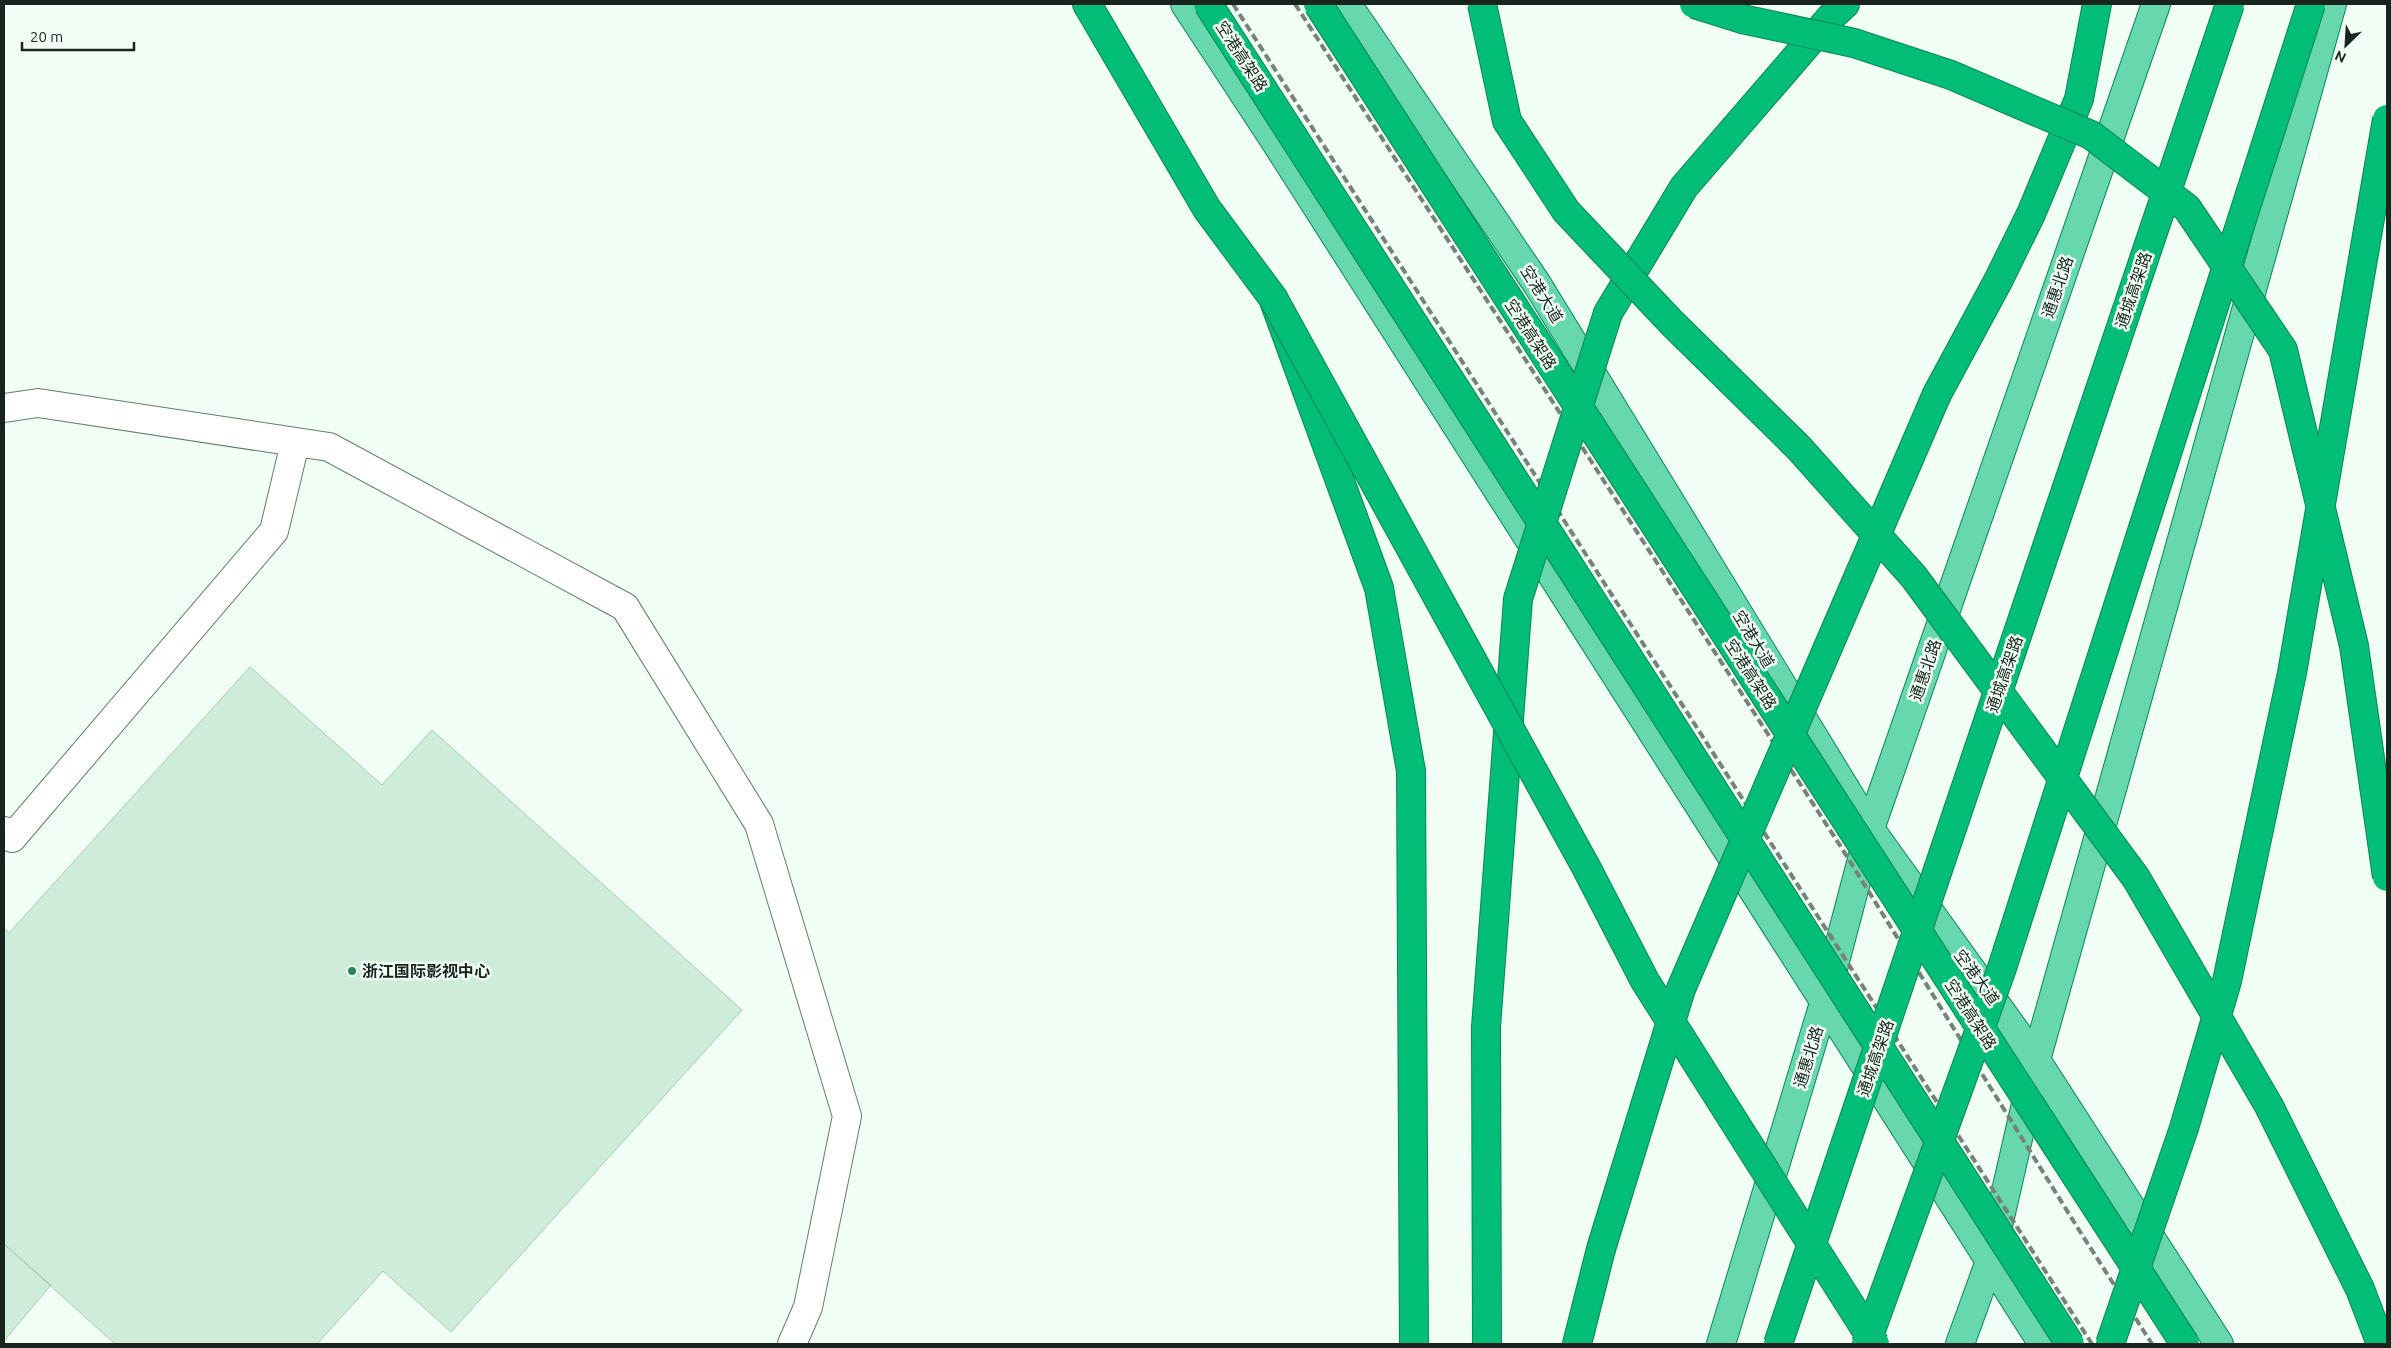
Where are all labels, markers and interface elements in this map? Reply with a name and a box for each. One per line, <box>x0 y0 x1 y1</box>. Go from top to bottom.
street label: 空港高架路 <box>1213 18 1271 94</box>
scale bar <box>22 20 135 52</box>
north arrow <box>2321 20 2371 70</box>
text: 20 m <box>30 28 63 45</box>
text: N <box>2332 47 2349 66</box>
street label: 通城高架路 <box>2111 249 2155 331</box>
street label: 通惠北路 <box>2038 254 2076 320</box>
street label: 空港大道 <box>1517 262 1567 326</box>
street label: 空港高架路 <box>1502 296 1560 372</box>
street label: 空港大道 <box>1730 607 1778 671</box>
street label: 通城高架路 <box>1982 633 2026 715</box>
street label: 空港高架路 <box>1722 636 1780 712</box>
street label: 通惠北路 <box>1906 637 1944 703</box>
street label: 空港大道 <box>1951 946 2003 1008</box>
place label: 浙江国际影视中心 <box>362 962 490 980</box>
marker: 浙江国际影视中心 <box>346 965 358 977</box>
street label: 空港高架路 <box>1942 976 2000 1052</box>
street label: 通城高架路 <box>1853 1017 1897 1099</box>
street label: 通惠北路 <box>1790 1024 1826 1090</box>

